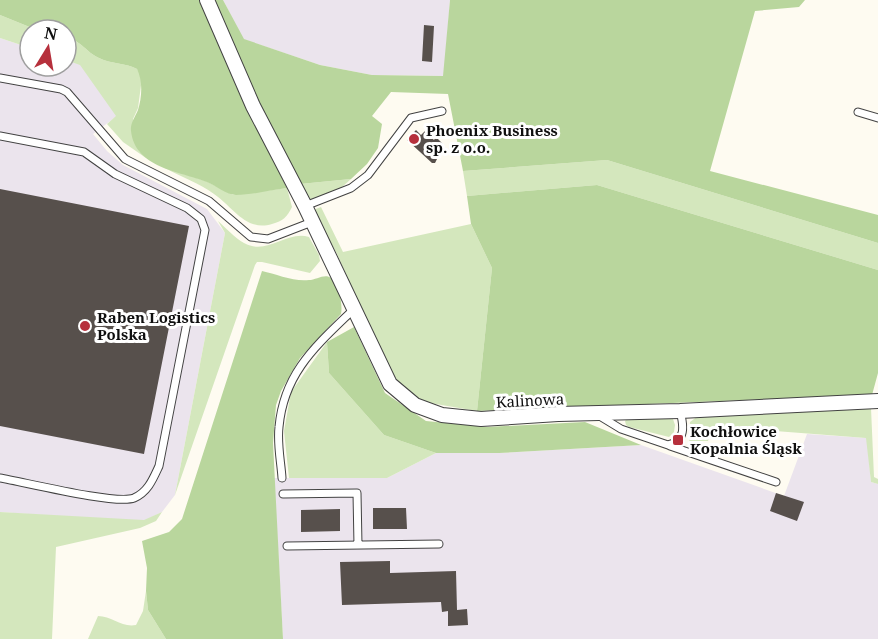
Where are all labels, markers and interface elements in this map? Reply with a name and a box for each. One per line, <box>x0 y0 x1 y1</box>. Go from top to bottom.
north arrow <box>18 18 78 78</box>
text: N <box>43 21 60 45</box>
place label: Phoenix Business sp. z o.o. <box>426 120 558 157</box>
marker: Phoenix Business sp. z o.o. <box>407 132 421 146</box>
place label: Raben Logistics Polska <box>97 307 215 344</box>
marker: Raben Logistics Polska <box>78 319 92 333</box>
street label: Kalinowa <box>495 388 565 412</box>
place label: Kochłowice Kopalnia Śląsk <box>690 421 802 458</box>
marker: Kochłowice Kopalnia Śląsk <box>671 433 685 447</box>

